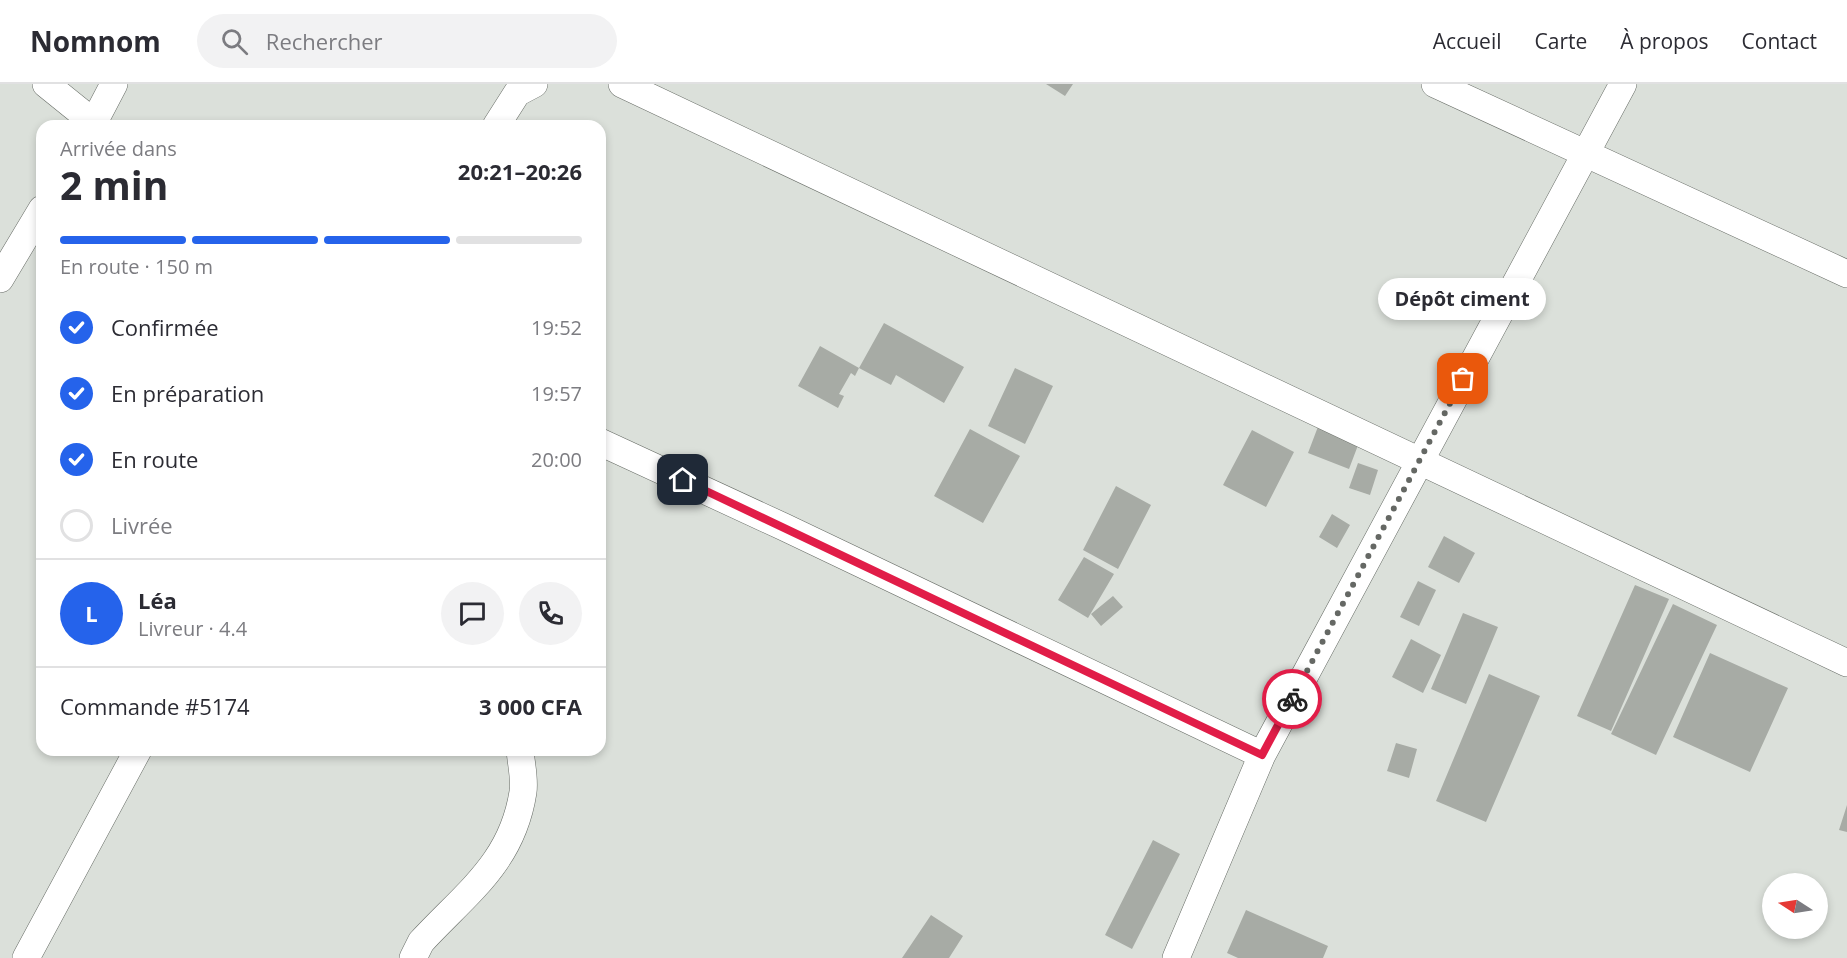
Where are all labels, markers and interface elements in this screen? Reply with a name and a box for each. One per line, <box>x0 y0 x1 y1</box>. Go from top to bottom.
search box <box>197 14 617 68</box>
text: Nomnom <box>30 22 161 60</box>
icon: search <box>218 25 251 58</box>
text: Rechercher <box>266 26 383 56</box>
text: Accueil <box>1433 27 1501 55</box>
text: Carte <box>1534 27 1587 55</box>
text: À propos <box>1620 27 1709 55</box>
text: Contact <box>1742 27 1817 55</box>
text: Arrivée dans <box>60 135 177 162</box>
text: 20:21–20:26 <box>458 156 582 186</box>
text: 2 min <box>60 158 168 211</box>
text: En route · 150 m <box>60 253 213 280</box>
callout: Dépôt ciment <box>1379 277 1547 319</box>
text: Dépôt ciment <box>1394 285 1530 312</box>
icon: check <box>60 311 93 344</box>
text: Confirmée <box>111 312 219 342</box>
text: 19:52 <box>531 314 582 341</box>
pin <box>1437 353 1488 404</box>
icon: bag <box>1446 362 1479 395</box>
icon: check <box>60 377 93 410</box>
text: En préparation <box>111 378 264 408</box>
text: 19:57 <box>531 380 582 407</box>
icon: check <box>60 443 93 476</box>
text: En route <box>111 444 198 474</box>
text: 20:00 <box>531 446 582 473</box>
pin <box>657 454 708 505</box>
icon: home <box>666 463 699 496</box>
text: Livrée <box>111 510 173 540</box>
button: chat <box>441 582 504 645</box>
button: phone <box>519 582 582 645</box>
text: Léa <box>138 585 177 615</box>
text: L <box>85 598 98 628</box>
text: Livreur · 4.4 <box>138 615 247 642</box>
courier <box>1262 669 1322 729</box>
icon: bike <box>1276 683 1309 716</box>
text: Commande #5174 <box>60 691 250 721</box>
text: 3 000 CFA <box>479 691 582 721</box>
north arrow <box>1762 873 1828 939</box>
map controls <box>1762 873 1828 939</box>

